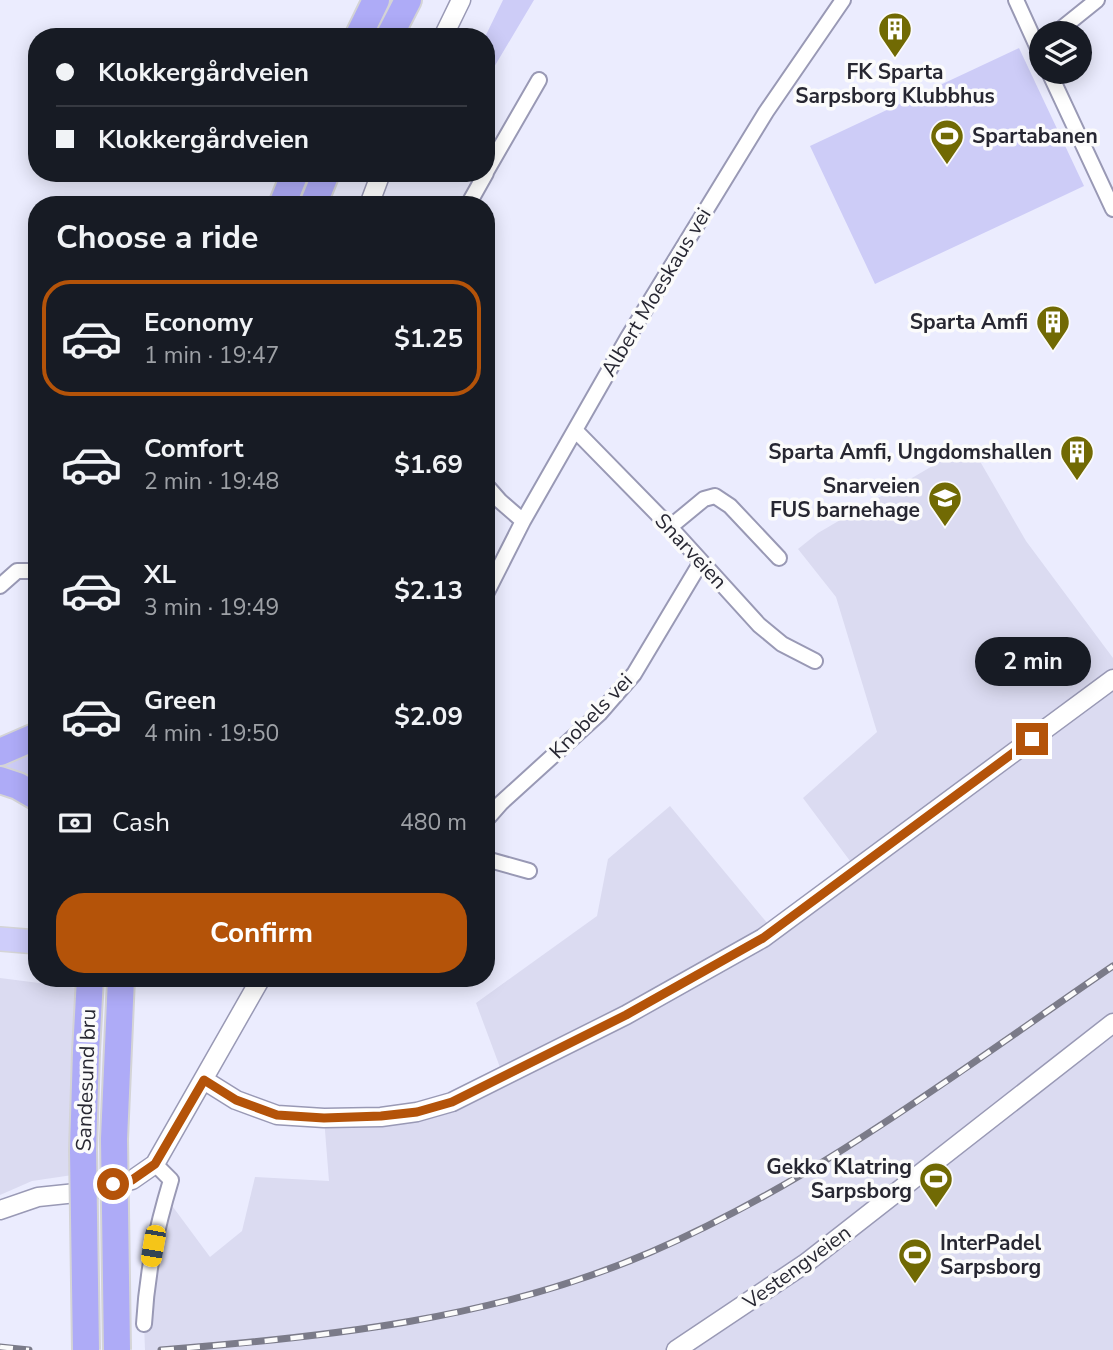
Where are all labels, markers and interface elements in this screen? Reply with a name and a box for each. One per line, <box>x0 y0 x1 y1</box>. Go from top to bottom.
building icon: FK Sparta Sarpsborg Klubbhus <box>876 10 914 59</box>
map controls <box>1029 21 1092 84</box>
button: layers <box>1029 21 1092 84</box>
text: Klokkergårdveien <box>98 55 309 90</box>
place label: FK Sparta Sarpsborg Klubbhus <box>795 58 995 110</box>
sports icon: Spartabanen <box>928 117 966 166</box>
text: Klokkergårdveien <box>98 122 309 157</box>
place label: Spartabanen <box>972 122 1098 150</box>
street label: Albert Moeskaus vei <box>595 202 717 382</box>
text: Choose a ride <box>56 216 258 259</box>
building icon: Sparta Amfi <box>1034 303 1072 352</box>
text: Economy <box>144 305 253 340</box>
icon: car <box>60 307 123 370</box>
place label: Sparta Amfi <box>910 308 1028 336</box>
text: $1.25 <box>394 321 463 356</box>
text: 1 min · 19:47 <box>144 340 279 371</box>
text: Comfort <box>144 431 244 466</box>
icon: car <box>60 433 123 496</box>
building icon: Sparta Amfi, Ungdomshallen <box>1058 433 1096 482</box>
place label: Sparta Amfi, Ungdomshallen <box>768 438 1052 466</box>
text: $1.69 <box>394 447 463 482</box>
text: 2 min · 19:48 <box>144 466 279 497</box>
place label: Snarveien FUS barnehage <box>770 472 920 524</box>
school or university icon: Snarveien FUS barnehage <box>926 479 964 528</box>
street label: Snarveien <box>649 507 733 595</box>
text: XL <box>144 557 176 592</box>
icon: car <box>60 559 123 622</box>
text: $2.13 <box>394 573 463 608</box>
text: 3 min · 19:49 <box>144 592 279 623</box>
callout: 2 min <box>974 638 1090 686</box>
text: 2 min <box>1003 646 1063 677</box>
street label: Knobels vei <box>543 667 639 765</box>
text: Green <box>144 683 217 718</box>
icon: car <box>60 685 123 748</box>
text: $2.09 <box>394 699 463 734</box>
text: 4 min · 19:50 <box>144 718 279 749</box>
route end <box>1016 723 1048 755</box>
icon: cash <box>56 804 94 842</box>
text: Cash <box>112 805 170 840</box>
text: 480 m <box>400 807 467 838</box>
button: Confirm <box>56 893 467 973</box>
street label: Sandesund bru <box>70 1008 102 1152</box>
place label: Gekko Klatring Sarpsborg <box>766 1153 912 1205</box>
sports icon: Gekko Klatring Sarpsborg <box>917 1160 955 1209</box>
route start <box>97 1168 129 1200</box>
street label: Vestengveien <box>737 1218 857 1316</box>
car <box>140 1223 167 1269</box>
place label: InterPadel Sarpsborg <box>940 1229 1041 1281</box>
sports icon: InterPadel Sarpsborg <box>896 1236 934 1285</box>

